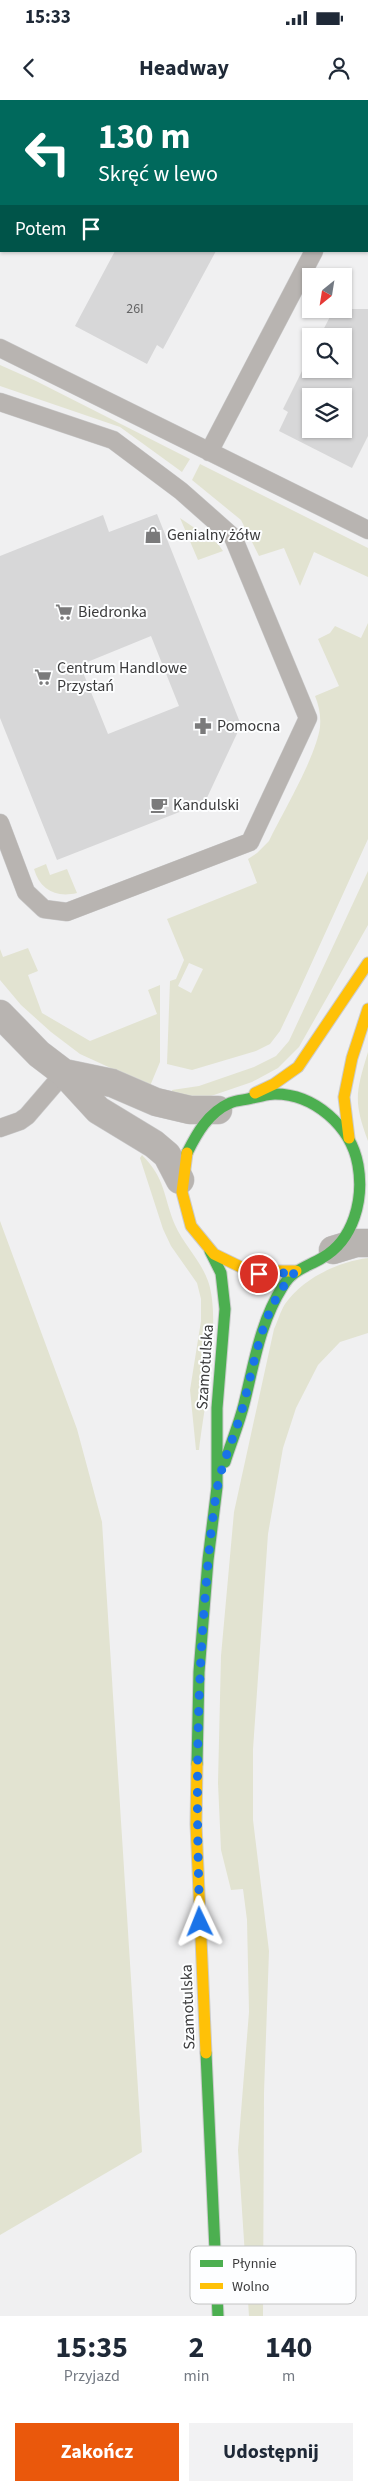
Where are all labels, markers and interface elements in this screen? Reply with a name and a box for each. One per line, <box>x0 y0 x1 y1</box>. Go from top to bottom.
text: 15:33 <box>25 4 71 31</box>
text: Headway <box>139 52 229 84</box>
icon: back <box>15 54 43 82</box>
icon: person <box>325 54 353 82</box>
text: 130 m <box>98 112 190 162</box>
icon: left <box>15 120 80 185</box>
text: Skręć w lewo <box>98 158 218 190</box>
icon: arrive <box>77 215 105 243</box>
text: Potem <box>15 216 67 243</box>
north arrow <box>302 268 352 318</box>
map controls <box>302 268 352 438</box>
house number: 26I <box>126 299 144 319</box>
button: search <box>302 328 352 378</box>
button: layers <box>302 388 352 438</box>
place label: Genialny żółw <box>167 524 261 546</box>
shop icon: Genialny żółw <box>143 525 163 545</box>
place label: Biedronka <box>78 601 147 623</box>
supermarket icon: Biedronka <box>54 602 74 622</box>
place label: Centrum Handlowe Przystań <box>57 657 187 697</box>
supermarket icon: Centrum Handlowe Przystań <box>33 667 53 687</box>
place label: Pomocna <box>217 715 280 737</box>
pharmacy icon: Pomocna <box>193 716 213 736</box>
place label: Kandulski <box>173 794 239 816</box>
cafe icon: Kandulski <box>149 795 169 815</box>
pin <box>238 1253 280 1295</box>
icon: arrive <box>245 1260 273 1288</box>
street label: Szamotulska <box>191 1324 219 1410</box>
position arrow <box>173 1895 225 1947</box>
street label: Szamotulska <box>176 1964 200 2050</box>
legend <box>190 2246 356 2304</box>
text: Płynnie <box>232 2254 276 2274</box>
text: Wolno <box>232 2277 269 2297</box>
text: 15:35 <box>56 2326 128 2369</box>
text: 2 <box>188 2326 204 2369</box>
text: 140 <box>265 2326 312 2369</box>
text: Przyjazd <box>64 2365 120 2387</box>
text: min <box>183 2365 209 2387</box>
text: m <box>282 2365 295 2387</box>
button: Zakończ <box>15 2423 179 2481</box>
button: Udostępnij <box>189 2423 353 2481</box>

